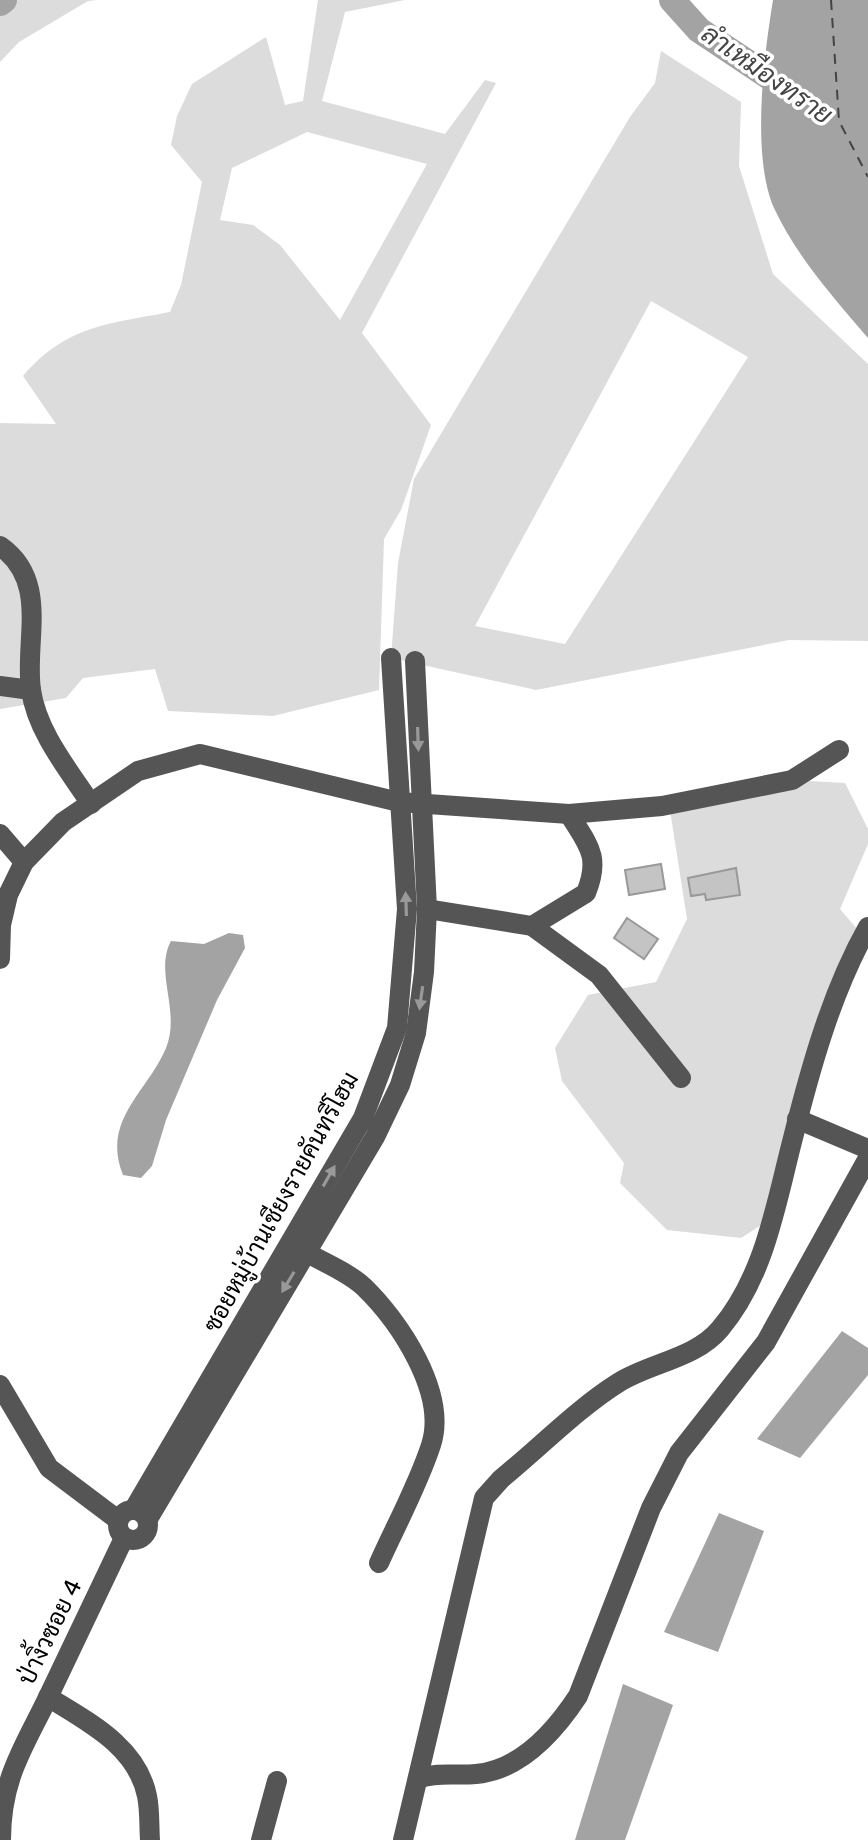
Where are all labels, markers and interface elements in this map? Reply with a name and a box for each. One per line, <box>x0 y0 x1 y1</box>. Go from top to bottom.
water label: ลำเหมืองทราย <box>695 17 839 131</box>
one-way arrow <box>411 727 424 752</box>
one-way arrow <box>400 891 413 916</box>
one-way arrow <box>414 986 427 1011</box>
street label: ซอยหมู่บ้านเชียงรายคันทรีโฮม <box>196 1066 367 1338</box>
one-way arrow <box>322 1165 336 1187</box>
one-way arrow <box>281 1271 295 1293</box>
street label: ป่างิ้วซอย 4 <box>6 1572 88 1689</box>

